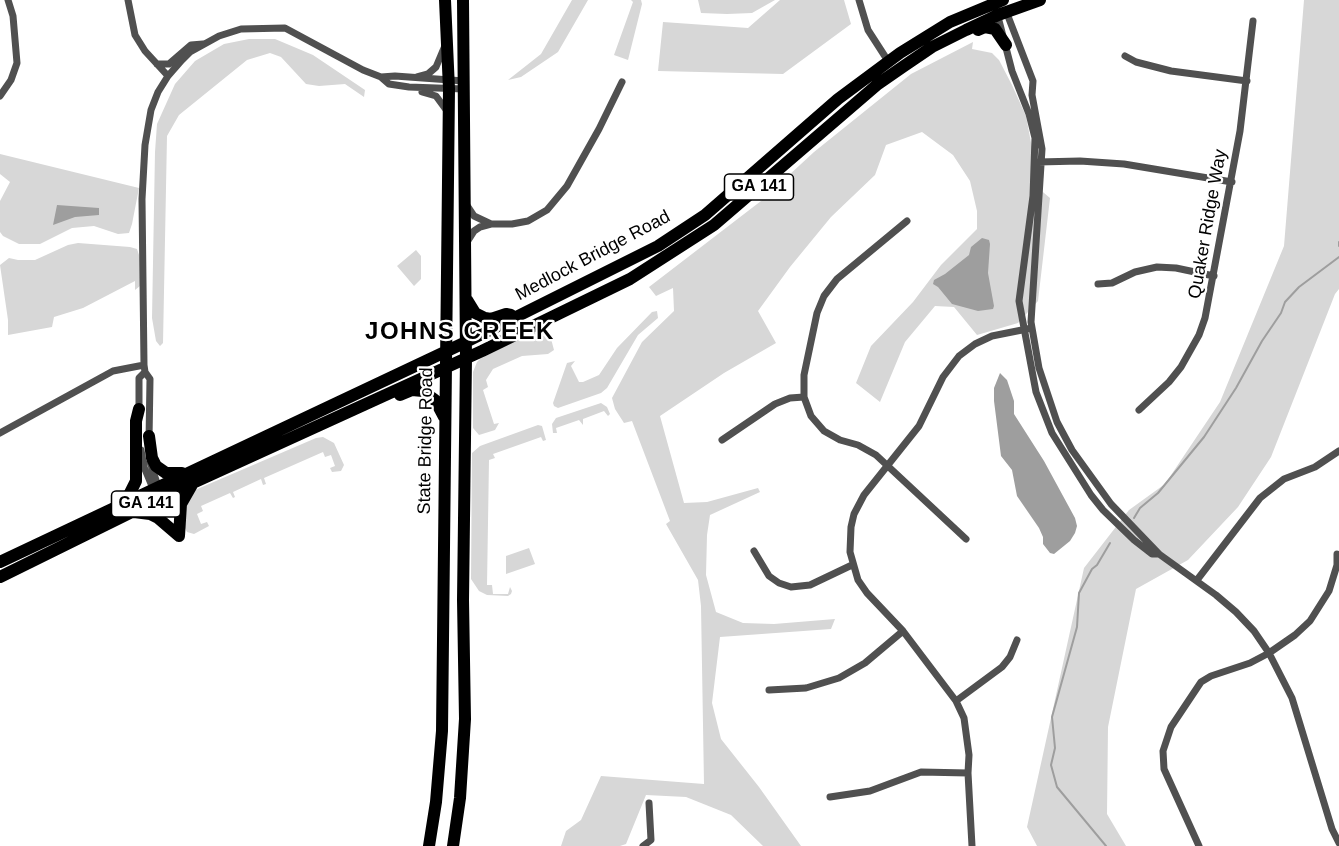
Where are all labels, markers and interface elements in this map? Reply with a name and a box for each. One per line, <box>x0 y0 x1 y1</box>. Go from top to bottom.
street label: Quaker Ridge Way <box>1184 148 1232 300</box>
road number: GA 141 <box>724 174 794 200</box>
street label: Medlock Bridge Road <box>512 206 674 306</box>
district label: JOHNS CREEK <box>365 318 555 346</box>
street label: State Bridge Road <box>414 367 438 515</box>
road number: GA 141 <box>112 491 180 517</box>

